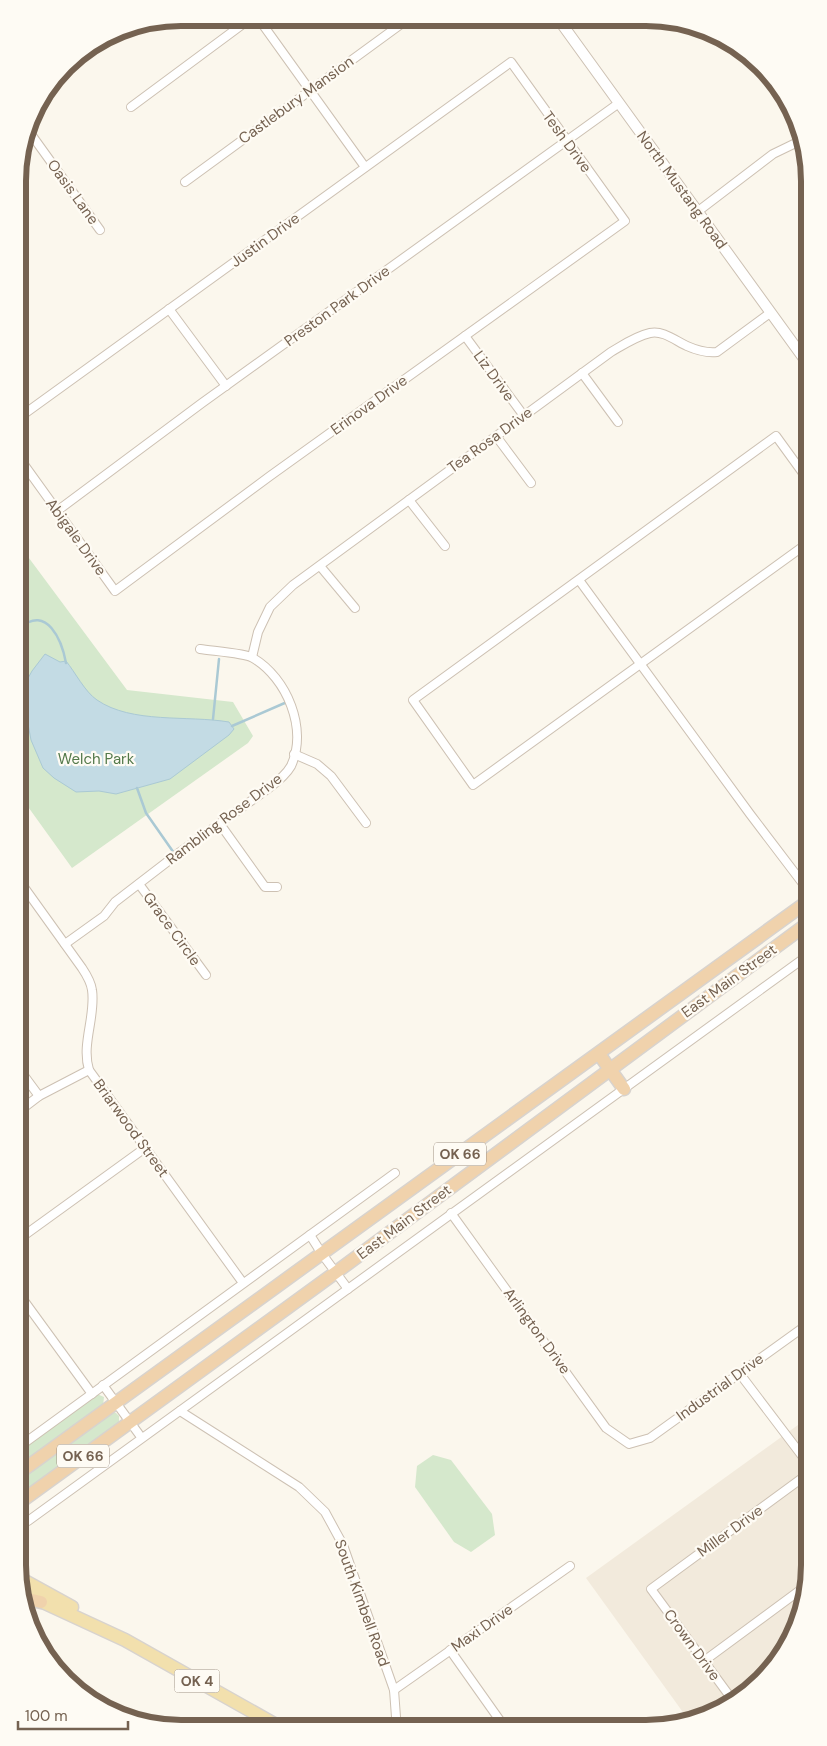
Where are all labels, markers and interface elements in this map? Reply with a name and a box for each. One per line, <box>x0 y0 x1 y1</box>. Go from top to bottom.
street label: Castlebury Mansion <box>234 51 358 149</box>
street label: Tesh Drive <box>538 107 596 177</box>
street label: North Mustang Road <box>632 127 732 253</box>
street label: Oasis Lane <box>43 156 103 228</box>
street label: Justin Drive <box>226 208 304 272</box>
street label: Preston Park Drive <box>280 261 394 351</box>
street label: Liz Drive <box>469 347 519 405</box>
street label: Erinova Drive <box>327 370 411 440</box>
street label: Tea Rosa Drive <box>444 402 536 478</box>
street label: Abigale Drive <box>41 494 111 580</box>
park label: Welch Park <box>58 749 135 769</box>
street label: Rambling Rose Drive <box>162 769 286 869</box>
street label: Grace Circle <box>139 888 205 970</box>
street label: East Main Street <box>677 940 781 1022</box>
street label: Briarwood Street <box>89 1075 173 1181</box>
road number: OK 66 <box>434 1142 486 1166</box>
street label: East Main Street <box>353 1180 455 1264</box>
street label: Arlington Drive <box>499 1284 575 1378</box>
street label: Industrial Drive <box>672 1349 768 1425</box>
road number: OK 66 <box>57 1444 109 1468</box>
street label: Miller Drive <box>693 1500 767 1562</box>
street label: South Kimbell Road <box>330 1537 394 1669</box>
street label: Maxi Drive <box>447 1599 517 1657</box>
street label: Crown Drive <box>659 1605 725 1685</box>
road number: OK 4 <box>174 1670 220 1692</box>
scale bar <box>18 1698 128 1730</box>
text: 100 m <box>25 1706 68 1726</box>

